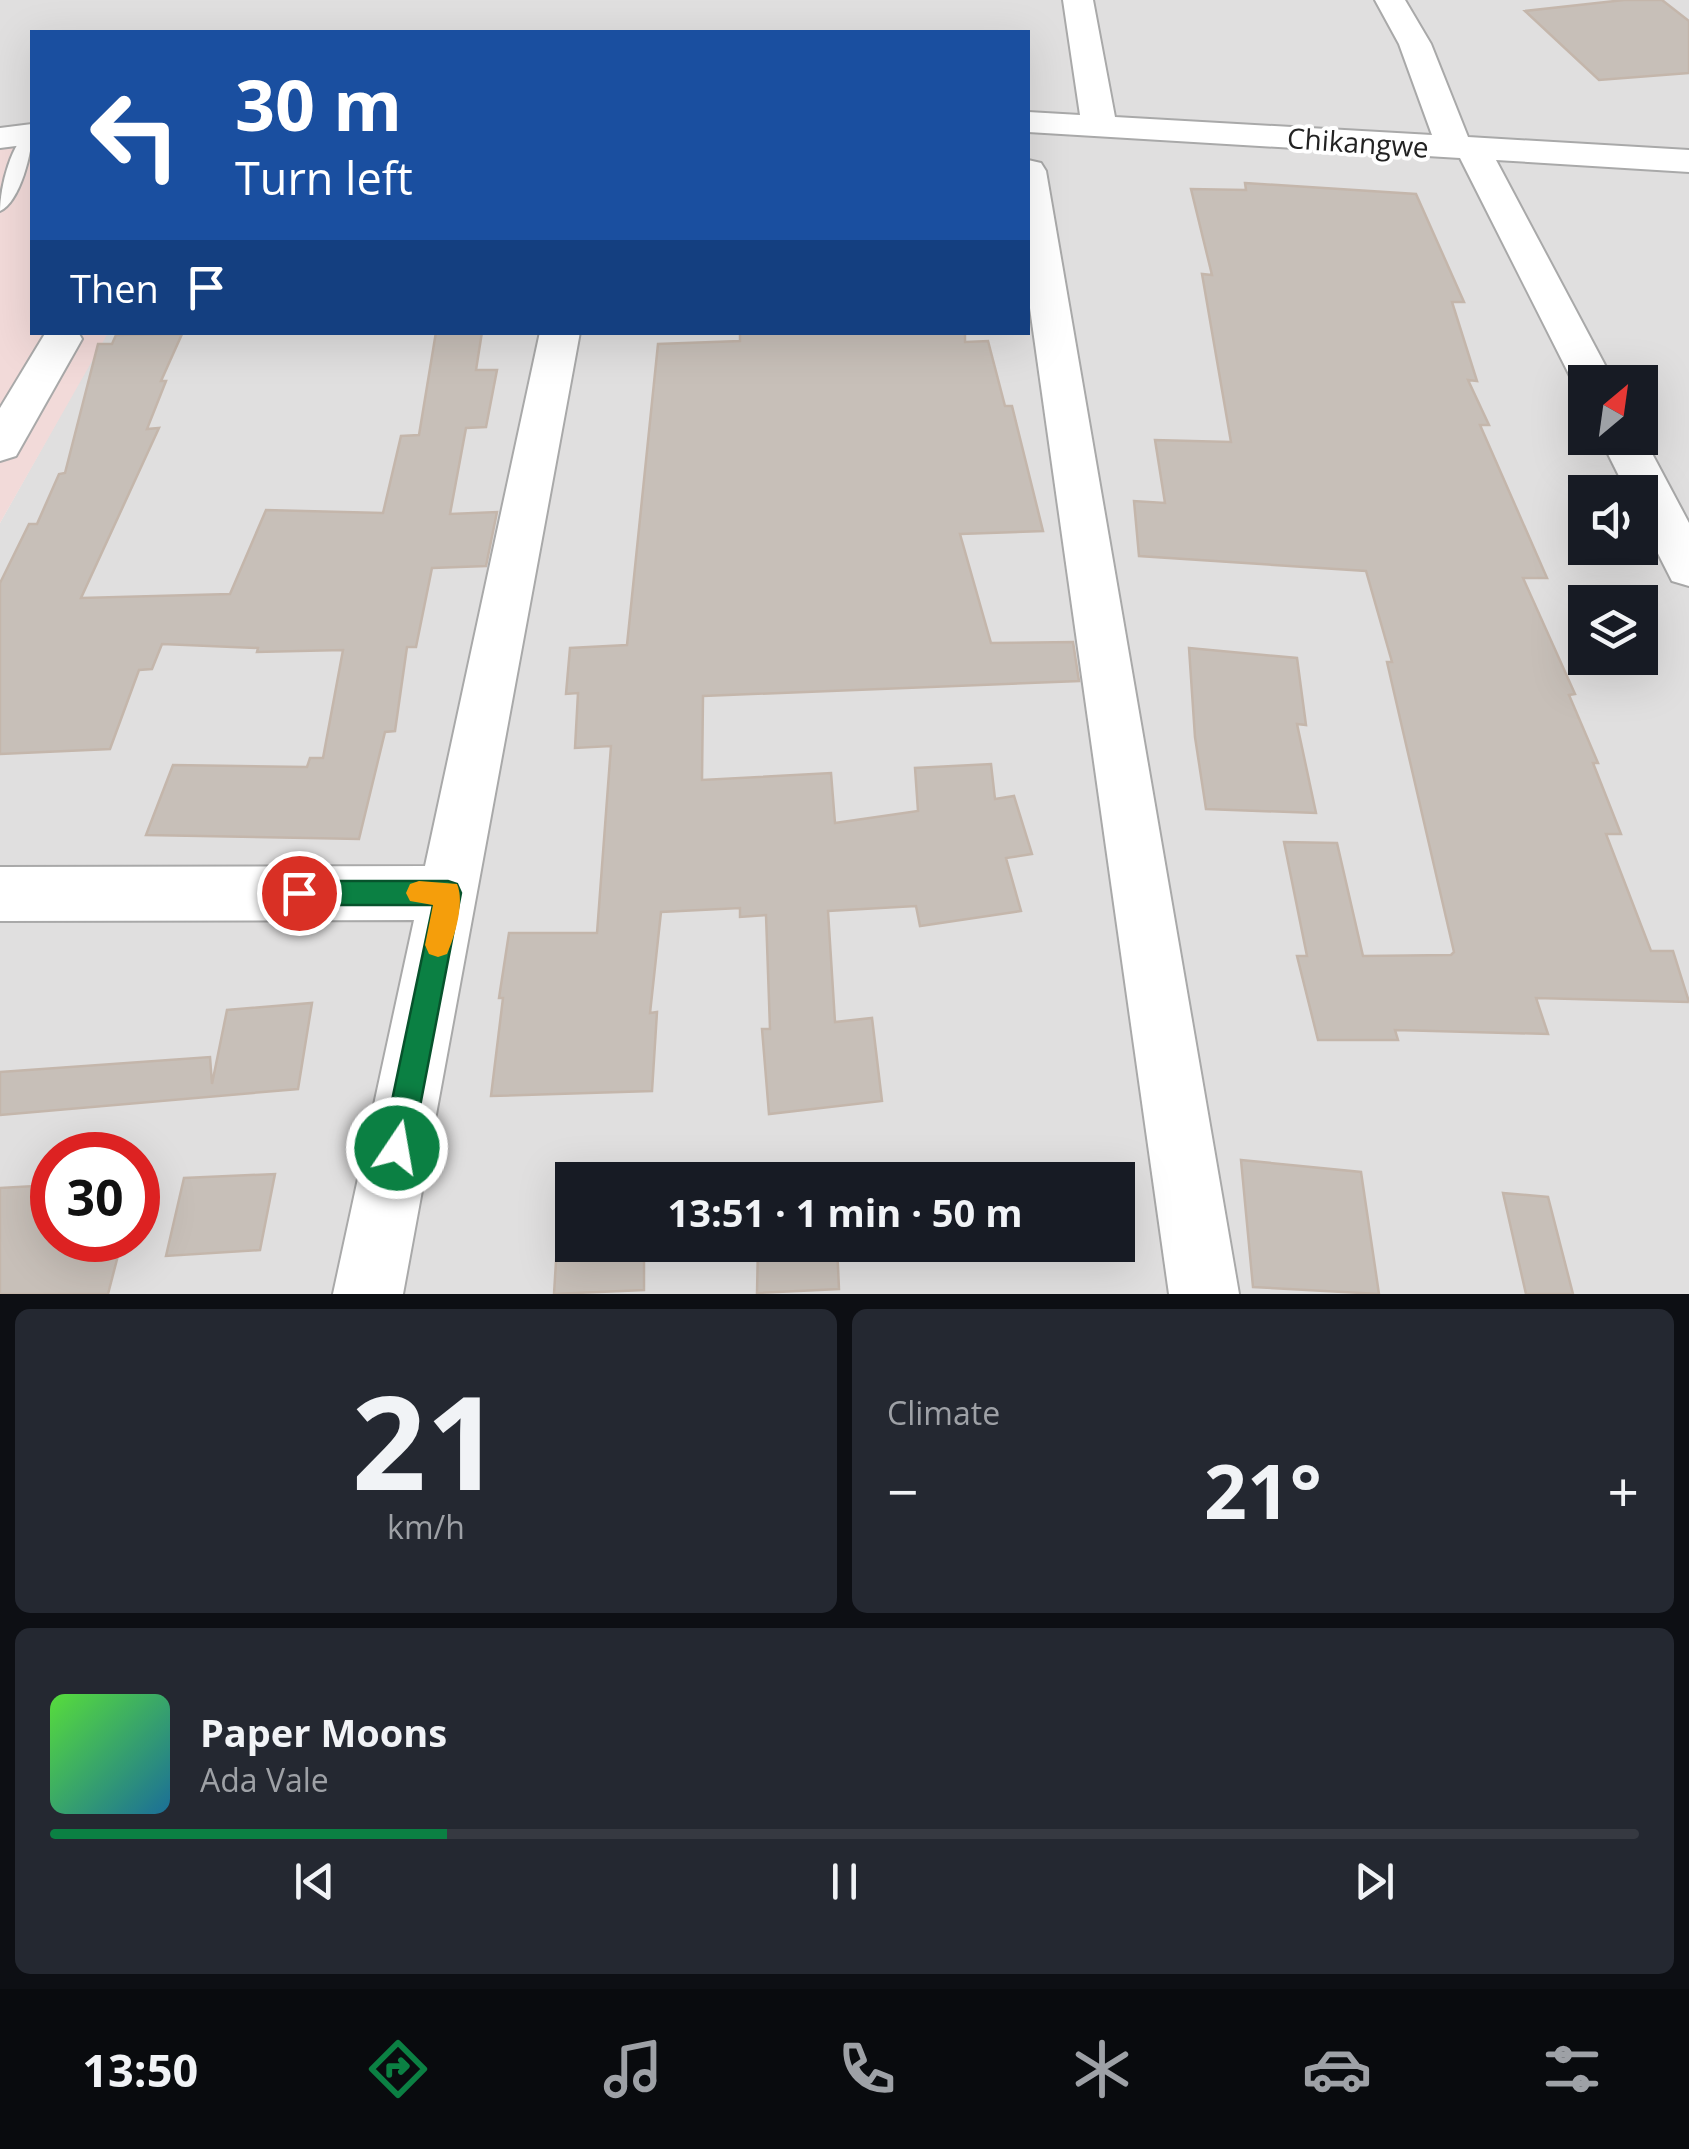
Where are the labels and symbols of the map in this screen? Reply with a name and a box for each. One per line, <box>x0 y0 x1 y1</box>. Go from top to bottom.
street label: Chikangwe <box>1286 118 1430 166</box>
north arrow <box>1568 365 1658 455</box>
pin <box>257 851 342 936</box>
position arrow <box>345 1096 449 1200</box>
speed limit sign: 30 <box>30 1132 160 1262</box>

